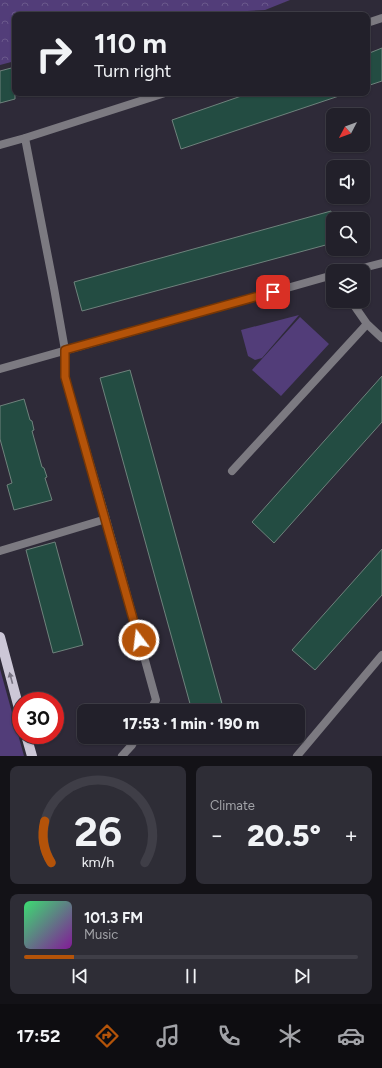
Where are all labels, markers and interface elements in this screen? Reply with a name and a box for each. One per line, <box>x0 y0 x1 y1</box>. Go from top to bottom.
text: 110 m <box>94 26 167 60</box>
icon: right <box>28 28 80 80</box>
text: Turn right <box>94 60 171 82</box>
north arrow <box>326 108 370 152</box>
map controls <box>326 108 370 308</box>
button: sound <box>326 160 370 204</box>
button: search <box>326 212 370 256</box>
button: layers <box>326 264 370 308</box>
pin <box>256 275 290 309</box>
icon: arrive <box>262 281 284 303</box>
position arrow <box>118 619 160 661</box>
one-way arrow <box>8 672 14 684</box>
speed limit sign: 30 <box>12 692 64 744</box>
text: 17:53 · 1 min · 190 m <box>123 715 259 733</box>
text: Climate <box>210 798 255 813</box>
text: 26 <box>74 806 122 856</box>
text: 20.5° <box>247 817 321 854</box>
text: − <box>210 822 224 849</box>
text: + <box>344 822 358 849</box>
text: km/h <box>82 853 114 871</box>
text: 101.3 FM <box>84 909 143 927</box>
text: Music <box>84 927 118 942</box>
icon: previous <box>69 965 91 987</box>
icon: pause <box>180 965 202 987</box>
icon: next <box>291 965 313 987</box>
icon: directions <box>93 1022 121 1050</box>
icon: music <box>154 1022 182 1050</box>
icon: phone <box>215 1022 243 1050</box>
icon: climate <box>276 1022 304 1050</box>
icon: car <box>337 1022 365 1050</box>
text: 17:52 <box>17 1025 60 1047</box>

